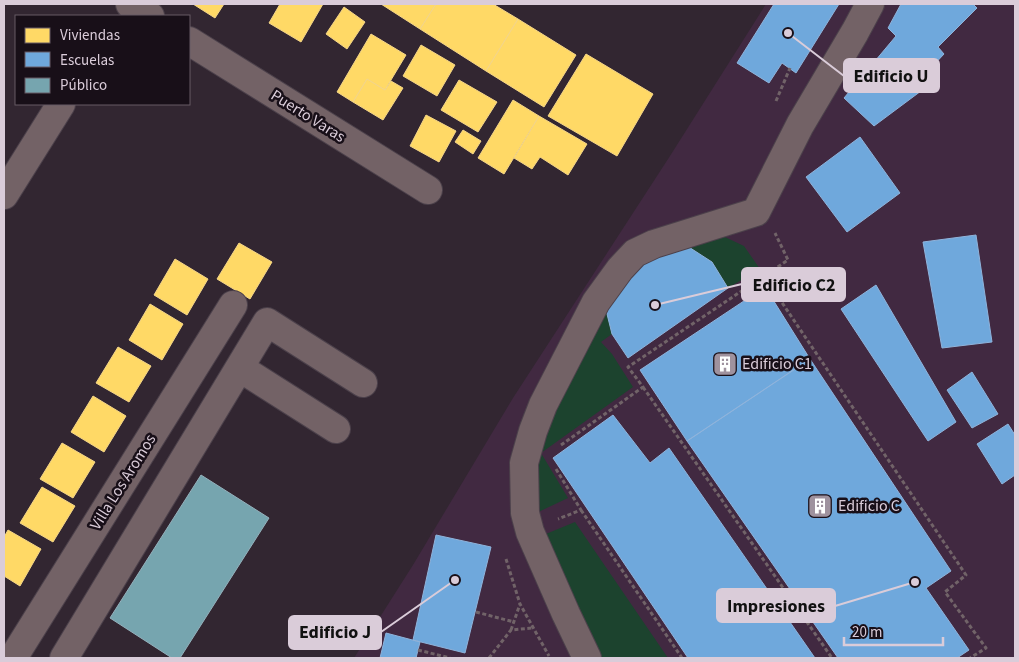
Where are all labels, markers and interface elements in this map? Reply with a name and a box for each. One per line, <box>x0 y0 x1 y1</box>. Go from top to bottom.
legend <box>15 15 190 105</box>
text: Viviendas <box>60 25 120 46</box>
text: Escuelas <box>60 50 114 71</box>
callout: Edificio U <box>844 59 939 92</box>
text: Edificio U <box>853 64 929 89</box>
text: Público <box>60 75 107 96</box>
street label: Puerto Varas <box>266 84 350 148</box>
callout: Edificio C2 <box>742 268 845 301</box>
text: Edificio C2 <box>752 273 836 298</box>
building icon: Edificio C1 <box>712 351 738 377</box>
place label: Edificio C1 <box>742 353 812 375</box>
street label: Villa Los Aromos <box>85 430 161 534</box>
building icon: Edificio C <box>807 493 833 519</box>
place label: Edificio C <box>838 495 900 517</box>
callout: Impresiones <box>717 589 835 622</box>
text: Impresiones <box>727 594 825 619</box>
scale bar <box>844 614 943 646</box>
callout: Edificio J <box>289 616 381 649</box>
text: Edificio J <box>299 620 371 645</box>
text: 20 m <box>852 622 882 643</box>

